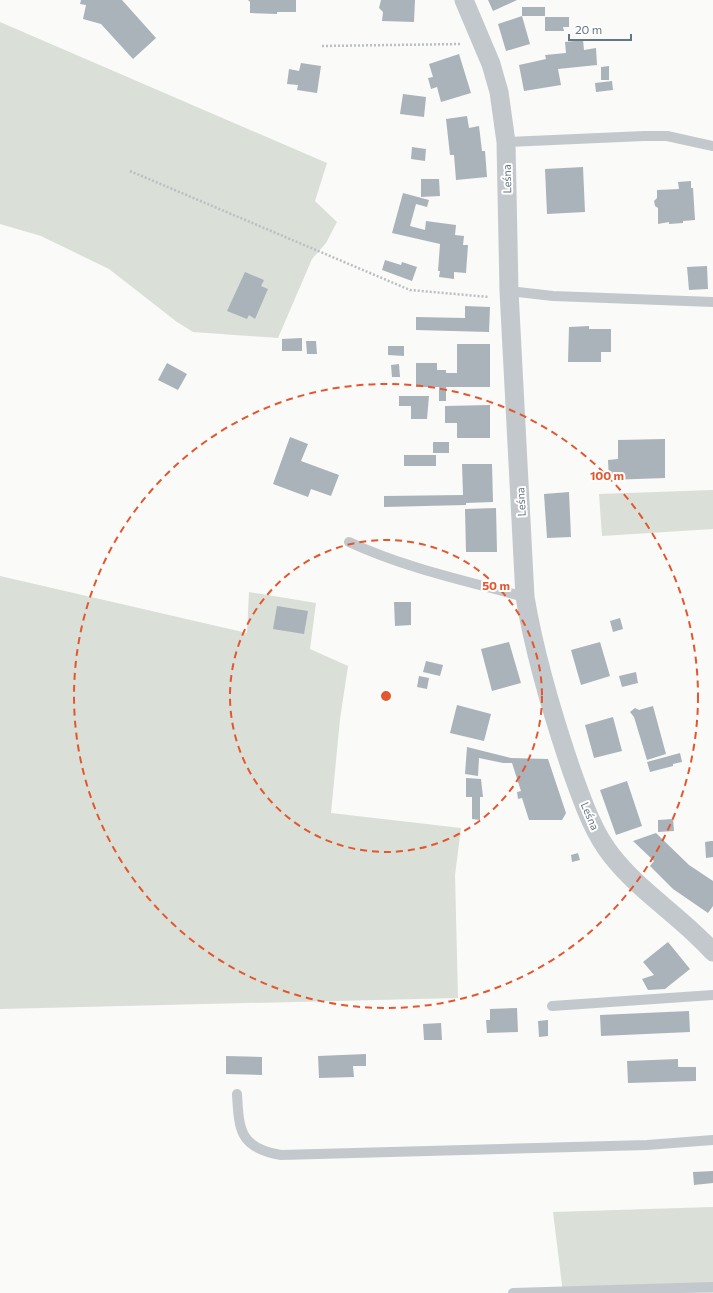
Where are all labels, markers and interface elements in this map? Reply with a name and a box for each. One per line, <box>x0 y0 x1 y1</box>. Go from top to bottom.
scale bar <box>569 16 631 42</box>
text: 20 m <box>575 22 602 36</box>
street label: Leśna <box>500 164 513 194</box>
text: 100 m <box>590 468 624 482</box>
street label: Leśna <box>513 487 528 517</box>
text: 50 m <box>482 578 510 592</box>
centre of rings <box>379 689 393 703</box>
street label: Leśna <box>579 800 602 832</box>

